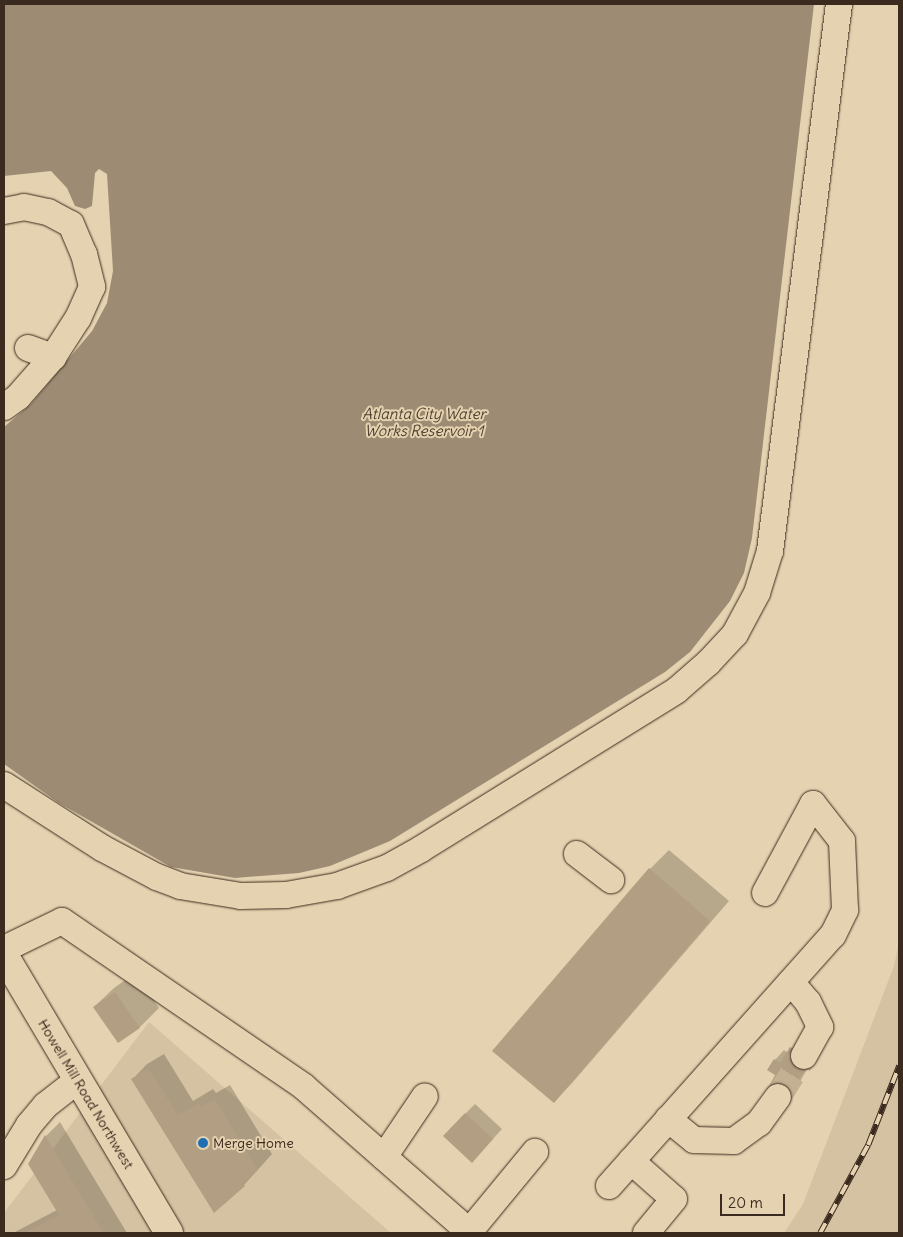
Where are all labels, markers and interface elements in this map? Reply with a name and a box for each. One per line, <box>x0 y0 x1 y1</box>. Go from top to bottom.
water label: Atlanta City Water Works Reservoir 1 <box>362 404 486 439</box>
street label: Howell Mill Road Northwest <box>35 1016 137 1172</box>
place label: Merge Home <box>213 1135 294 1151</box>
marker: Merge Home <box>197 1137 209 1149</box>
scale bar <box>723 1184 788 1216</box>
text: 20 m <box>728 1193 763 1212</box>

